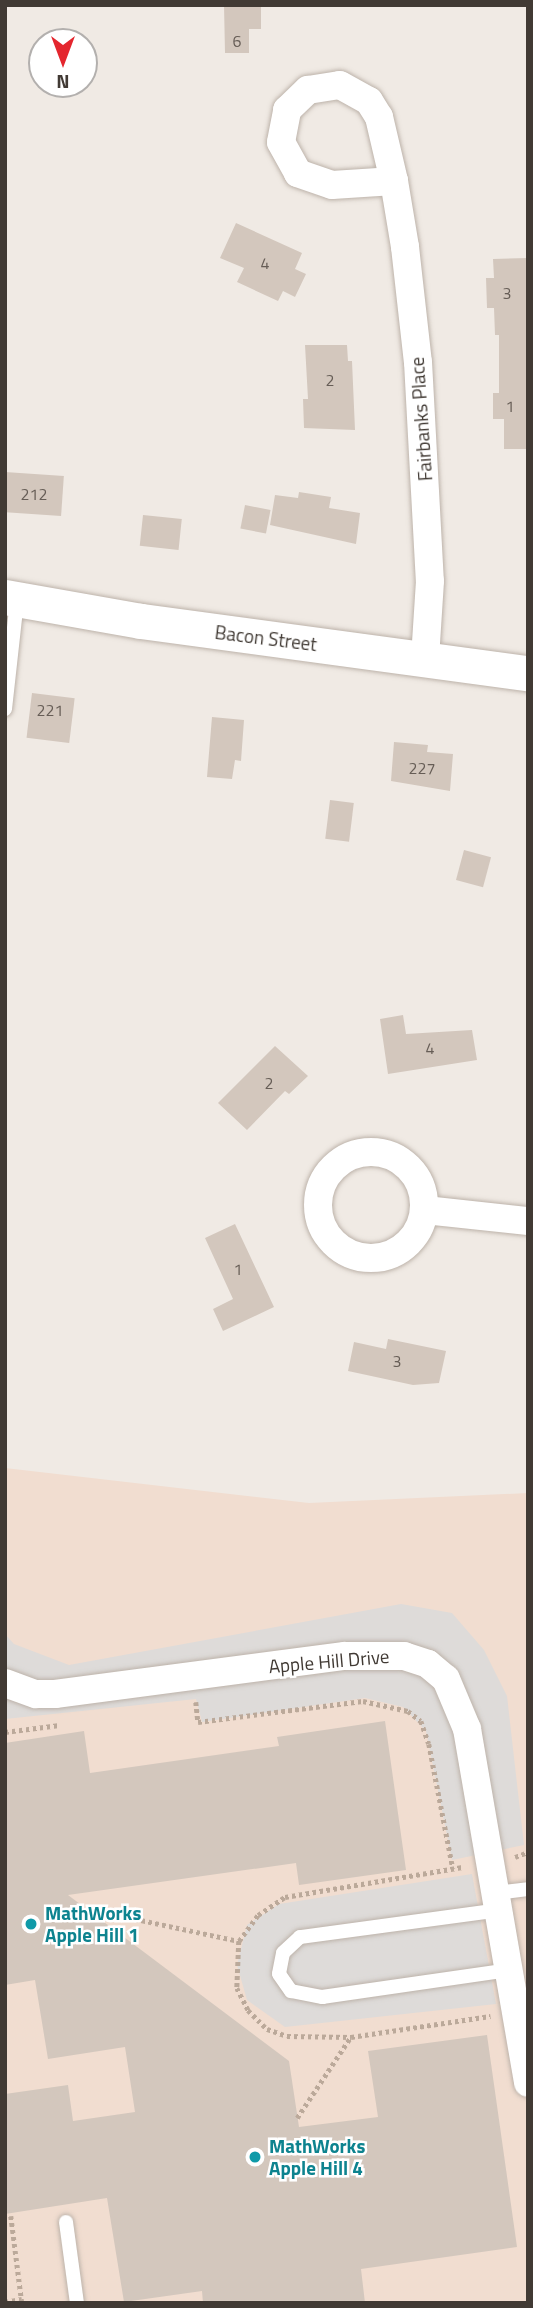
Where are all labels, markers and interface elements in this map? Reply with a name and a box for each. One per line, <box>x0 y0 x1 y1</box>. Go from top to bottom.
north arrow <box>28 28 98 98</box>
house number: 6 <box>233 31 241 51</box>
text: N <box>56 68 70 97</box>
house number: 4 <box>261 253 269 273</box>
house number: 3 <box>503 283 511 303</box>
street label: Fairbanks Place <box>405 356 437 482</box>
house number: 2 <box>326 370 334 390</box>
house number: 1 <box>506 396 514 416</box>
house number: 212 <box>21 484 47 504</box>
street label: Bacon Street <box>214 620 318 656</box>
house number: 221 <box>37 700 63 720</box>
house number: 227 <box>409 758 435 778</box>
house number: 4 <box>426 1038 434 1058</box>
house number: 2 <box>265 1073 273 1093</box>
house number: 1 <box>234 1259 242 1279</box>
house number: 3 <box>393 1351 401 1371</box>
street label: Apple Hill Drive <box>268 1644 390 1678</box>
place label: MathWorks Apple Hill 1 <box>45 1902 141 1946</box>
marker: MathWorks Apple Hill 1 <box>23 1916 39 1932</box>
place label: MathWorks Apple Hill 4 <box>269 2135 365 2179</box>
marker: MathWorks Apple Hill 4 <box>247 2149 263 2165</box>

